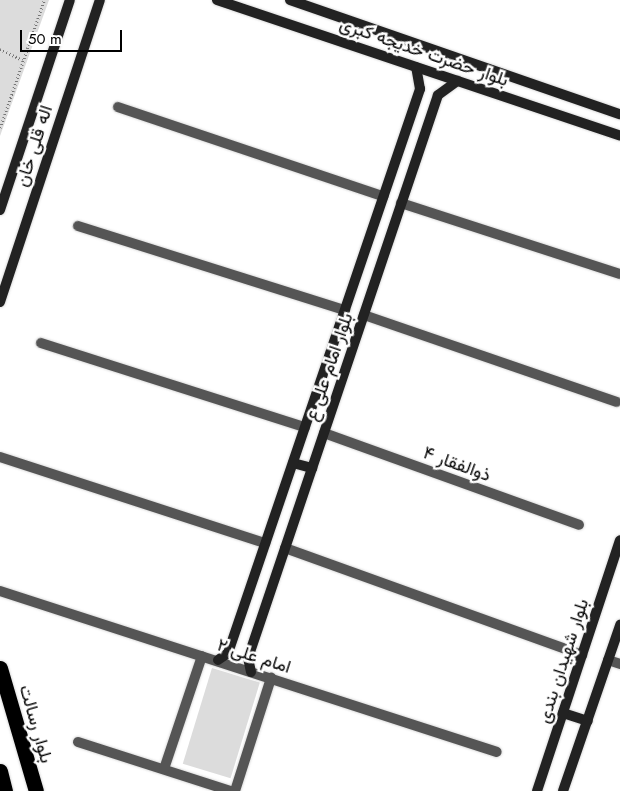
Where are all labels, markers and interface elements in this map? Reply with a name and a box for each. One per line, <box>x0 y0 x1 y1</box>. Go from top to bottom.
street label: بلوار حضرت خدیجه کبری <box>337 13 511 91</box>
scale bar <box>22 20 125 52</box>
text: 50 m <box>28 28 62 50</box>
street label: اله قلی خان <box>11 103 57 189</box>
street label: بلوار امام علی ع <box>300 310 358 424</box>
street label: ذوالفقار ۴ <box>420 442 494 486</box>
street label: بلوار شهیدان بندی <box>533 596 593 726</box>
street label: امام علی ۲ <box>214 634 294 678</box>
street label: بلوار رسالت <box>15 682 57 766</box>

